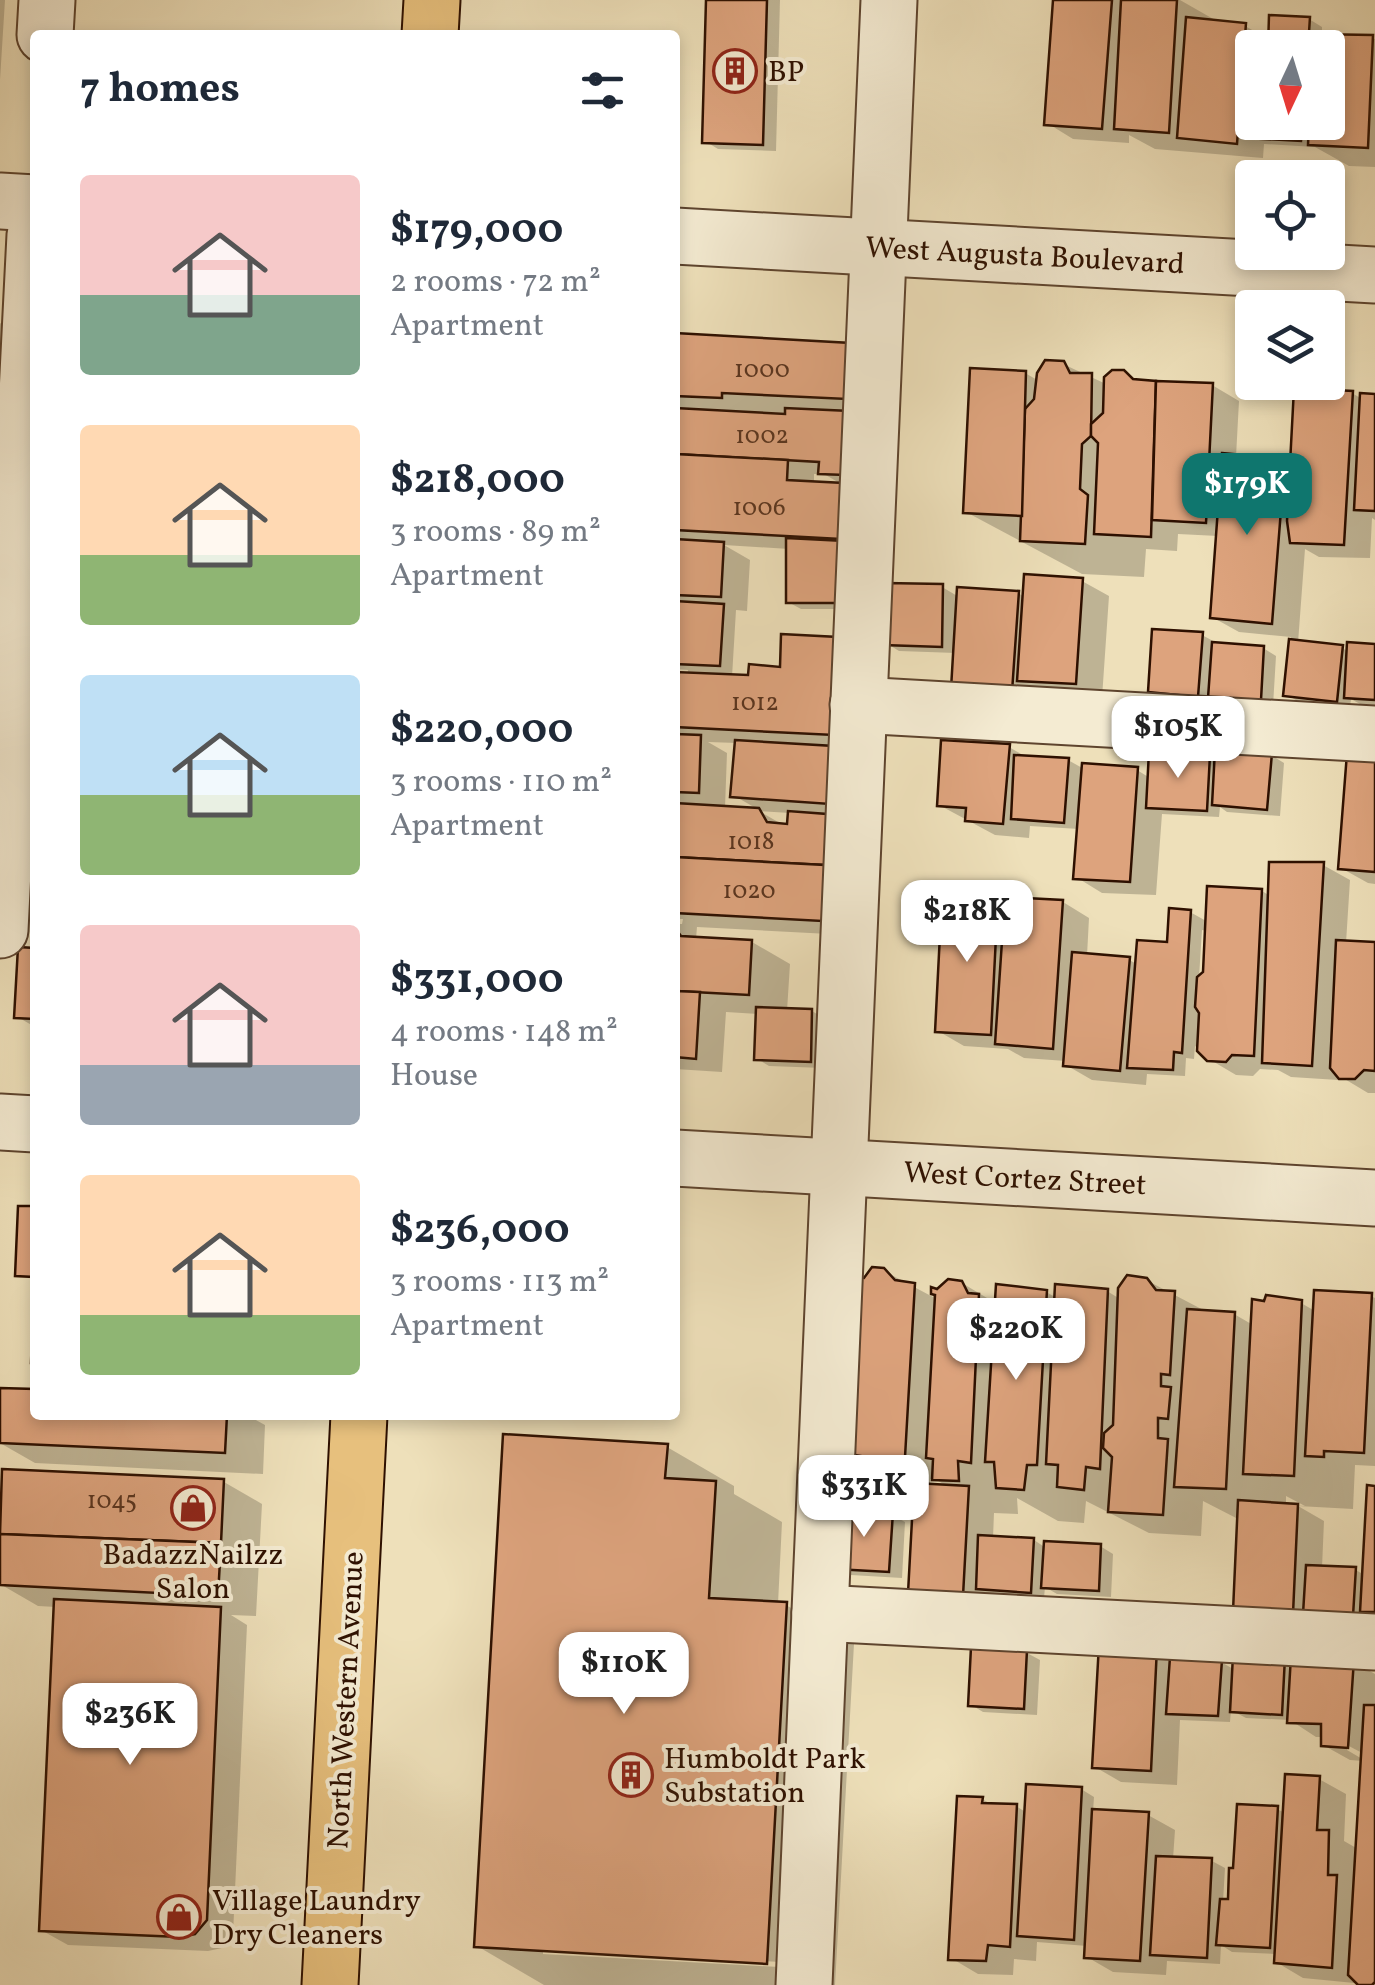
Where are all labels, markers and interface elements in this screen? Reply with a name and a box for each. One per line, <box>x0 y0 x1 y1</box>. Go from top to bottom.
north arrow <box>1235 30 1345 140</box>
map controls <box>1235 30 1345 400</box>
building icon: BP <box>712 48 758 94</box>
place label: BP <box>768 52 804 94</box>
text: 7 homes <box>80 61 240 120</box>
icon: filters <box>575 63 630 118</box>
button: locate <box>1235 160 1345 270</box>
text: $179,000 <box>390 202 563 261</box>
icon: home <box>160 215 280 335</box>
street label: West Augusta Boulevard <box>864 228 1186 286</box>
text: 2 rooms · 72 m² <box>390 261 601 305</box>
button: layers <box>1235 290 1345 400</box>
text: Apartment <box>390 305 544 349</box>
house number: 1000 <box>734 353 790 388</box>
house number: 1002 <box>735 419 789 454</box>
text: $218,000 <box>390 452 565 511</box>
pin: $179K <box>1177 453 1317 538</box>
text: $179K <box>1204 463 1290 507</box>
icon: home <box>160 465 280 585</box>
house number: 1006 <box>732 491 786 526</box>
text: 3 rooms · 89 m² <box>390 511 601 555</box>
text: Apartment <box>390 555 544 599</box>
house number: 1012 <box>731 686 779 721</box>
pin: $105K <box>1108 696 1248 781</box>
text: $220,000 <box>390 702 573 761</box>
text: $105K <box>1134 706 1222 750</box>
icon: home <box>160 715 280 835</box>
text: 3 rooms · 110 m² <box>390 761 612 805</box>
text: Apartment <box>390 805 544 849</box>
house number: 1018 <box>727 825 775 860</box>
house number: 1020 <box>723 874 775 909</box>
pin: $218K <box>897 880 1037 965</box>
text: $218K <box>923 890 1011 934</box>
text: $331,000 <box>390 952 564 1011</box>
icon: home <box>160 965 280 1085</box>
text: 4 rooms · 148 m² <box>390 1011 618 1055</box>
text: House <box>390 1055 478 1099</box>
street label: West Cortez Street <box>902 1153 1148 1207</box>
text: $236,000 <box>390 1202 570 1261</box>
icon: home <box>160 1215 280 1335</box>
text: 3 rooms · 113 m² <box>390 1261 609 1305</box>
pin: $220K <box>946 1298 1086 1383</box>
text: Apartment <box>390 1305 544 1349</box>
text: $220K <box>969 1308 1063 1352</box>
pin: $331K <box>794 1455 934 1540</box>
text: $331K <box>821 1465 907 1509</box>
house number: 1045 <box>87 1484 137 1519</box>
shop icon: BadazzNailzz Salon <box>170 1485 216 1531</box>
place label: BadazzNailzz Salon <box>103 1535 283 1611</box>
street label: North Western Avenue <box>318 1550 376 1850</box>
pin: $110K <box>554 1632 694 1717</box>
text: $110K <box>581 1642 667 1686</box>
pin: $236K <box>60 1683 200 1768</box>
text: $236K <box>84 1693 176 1737</box>
place label: Humboldt Park Substation <box>664 1739 866 1815</box>
building icon: Humboldt Park Substation <box>608 1752 654 1798</box>
place label: Village Laundry Dry Cleaners <box>212 1881 421 1957</box>
shop icon: Village Laundry Dry Cleaners <box>156 1894 202 1940</box>

